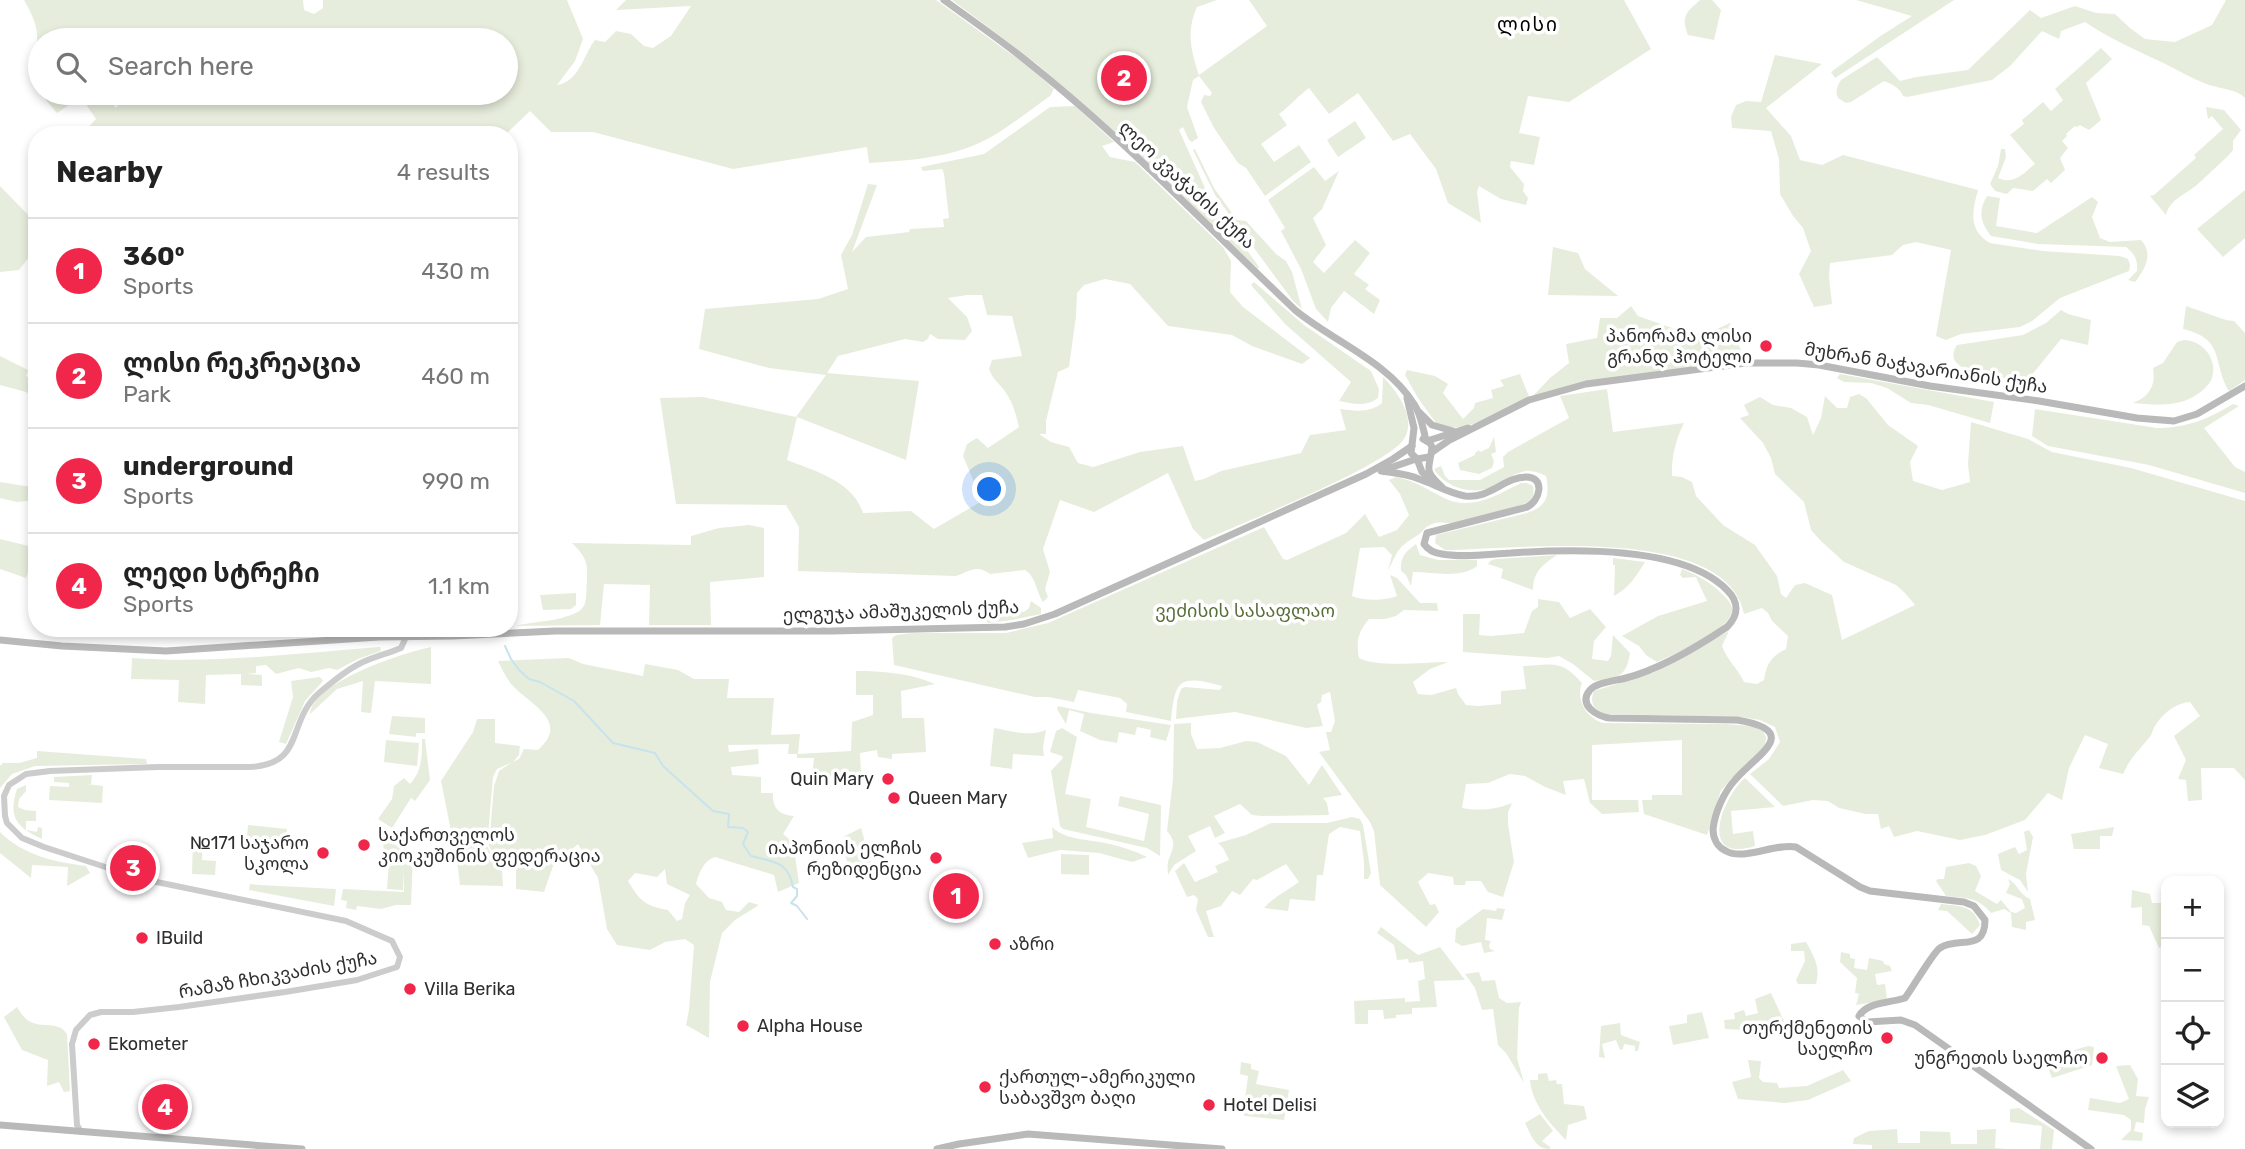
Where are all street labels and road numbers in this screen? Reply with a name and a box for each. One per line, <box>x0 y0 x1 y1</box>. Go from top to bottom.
street label: ლეო კვაჭაძის ქუჩა <box>1115 116 1259 254</box>
street label: მუხრან მაჭავარიანის ქუჩა <box>1803 338 2049 398</box>
street label: ელგუჯა ამაშუკელის ქუჩა <box>782 596 1020 626</box>
street label: რამაზ ჩხიკვაძის ქუჩა <box>177 947 379 1003</box>

